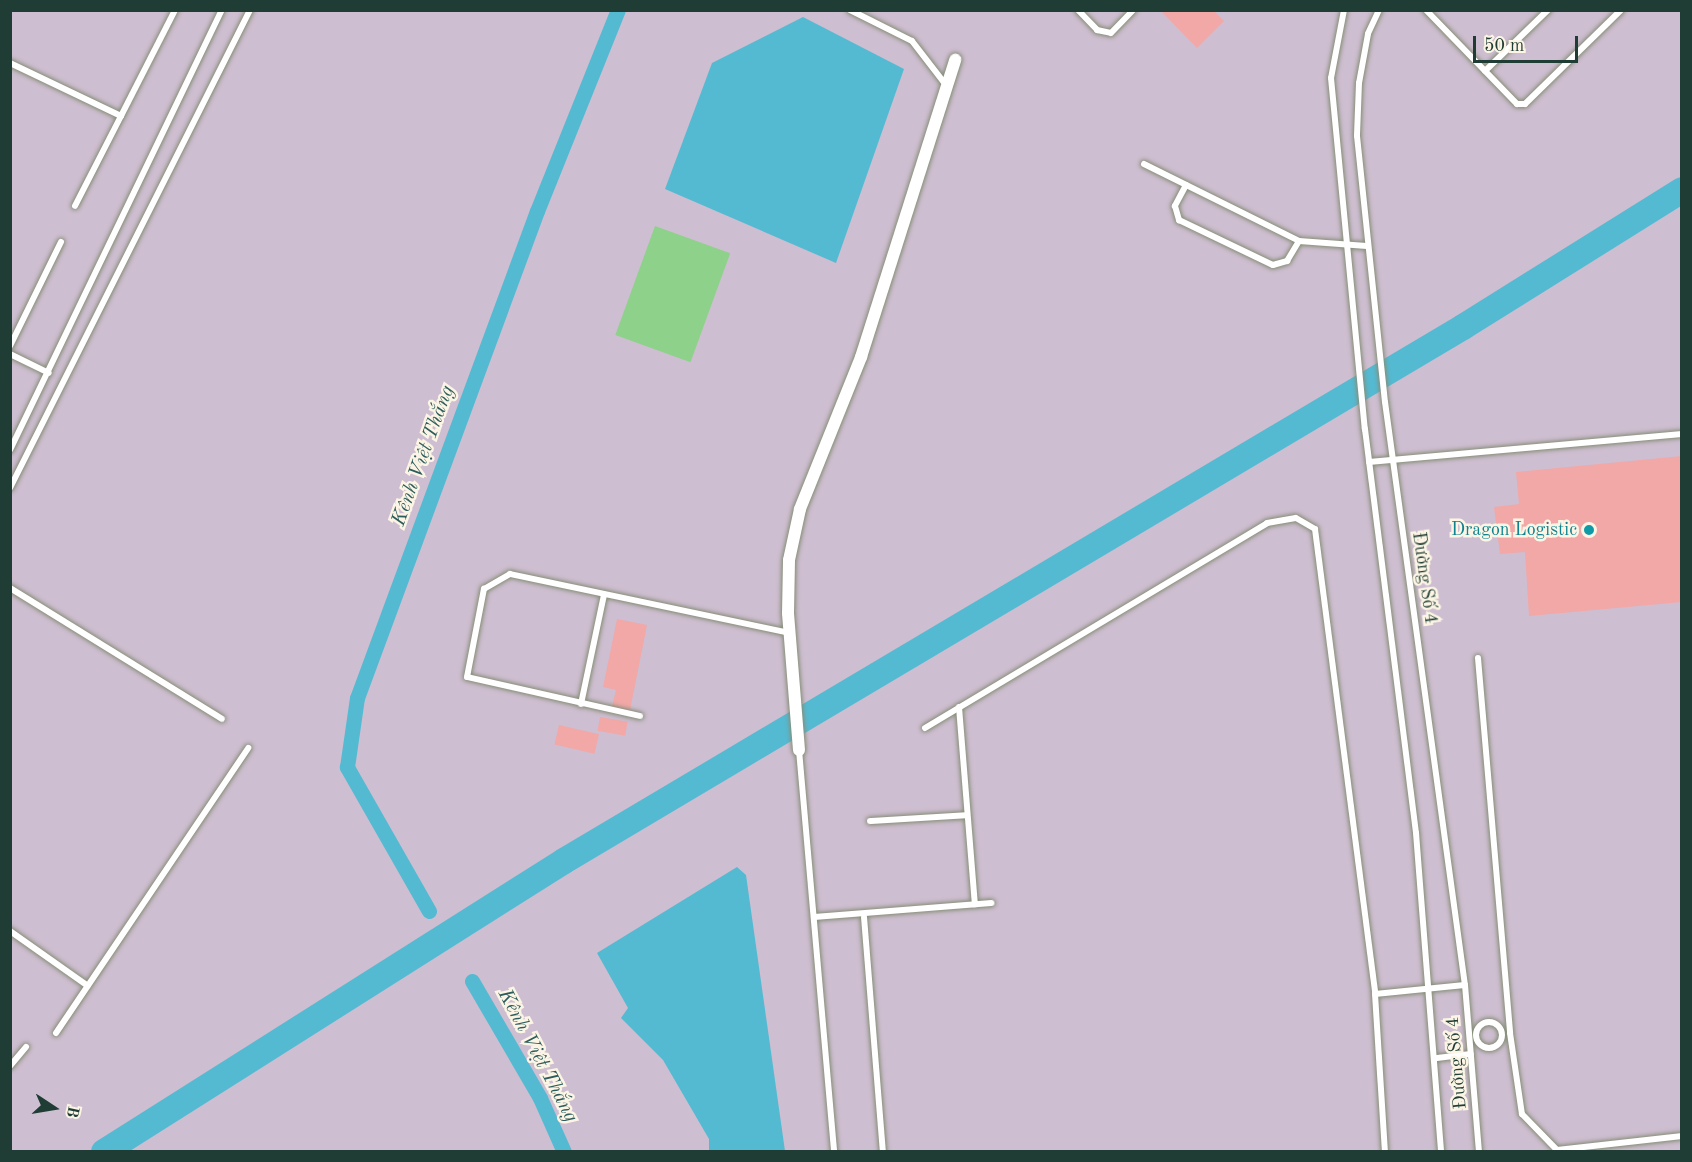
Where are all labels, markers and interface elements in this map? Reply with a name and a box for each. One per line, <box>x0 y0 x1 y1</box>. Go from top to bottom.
scale bar <box>1476 24 1581 62</box>
text: 50 m <box>1484 37 1524 55</box>
water label: Kênh Việt Thắng <box>387 383 461 529</box>
place label: Dragon Logistic <box>1451 519 1577 541</box>
marker: Dragon Logistic <box>1582 523 1596 537</box>
street label: Đường Số 4 <box>1407 531 1441 625</box>
water label: Kênh Việt Thắng <box>492 985 582 1127</box>
street label: Đường Số 4 <box>1442 1016 1472 1110</box>
north arrow <box>24 1078 84 1138</box>
text: B <box>63 1105 81 1119</box>

